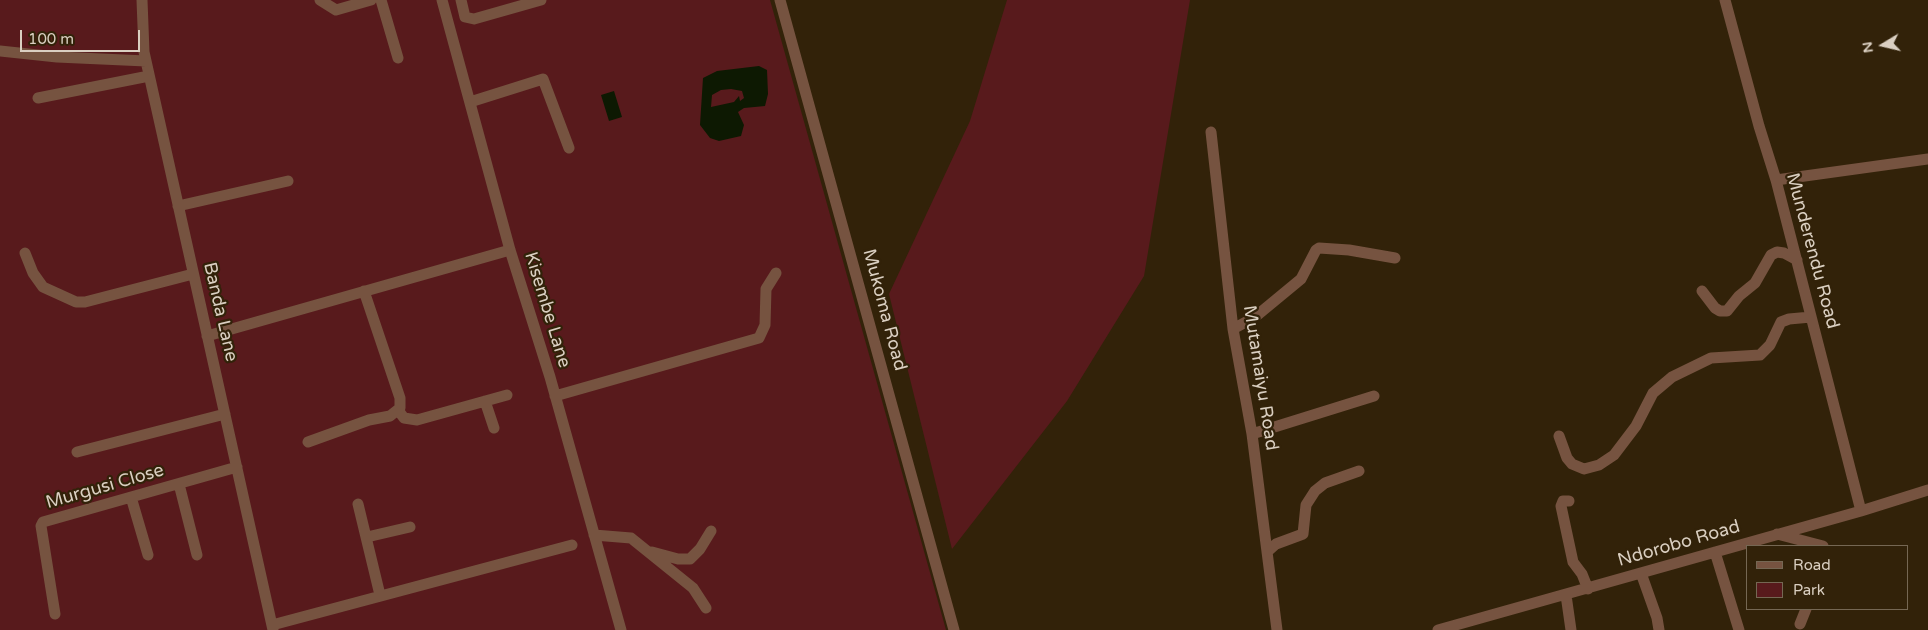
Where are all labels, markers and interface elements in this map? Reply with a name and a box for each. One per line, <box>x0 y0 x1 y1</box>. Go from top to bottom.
scale bar <box>22 20 142 52</box>
north arrow <box>1858 20 1908 70</box>
text: 100 m <box>28 30 74 48</box>
text: N <box>1858 41 1877 54</box>
street label: Munderendu Road <box>1781 171 1843 331</box>
street label: Mukoma Road <box>857 247 911 373</box>
street label: Kisembe Lane <box>519 250 575 370</box>
street label: Banda Lane <box>198 260 242 364</box>
street label: Mutamaiyu Road <box>1238 304 1282 452</box>
street label: Murgusi Close <box>44 460 166 514</box>
street label: Ndorobo Road <box>1615 516 1743 572</box>
legend <box>1746 545 1908 610</box>
text: Road <box>1793 556 1831 574</box>
text: Park <box>1793 581 1825 599</box>

